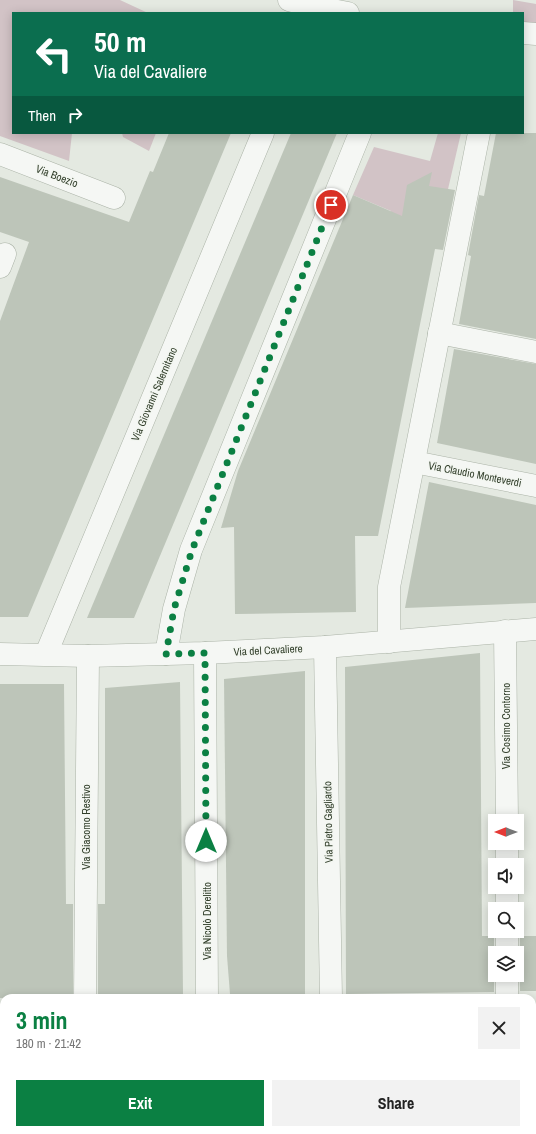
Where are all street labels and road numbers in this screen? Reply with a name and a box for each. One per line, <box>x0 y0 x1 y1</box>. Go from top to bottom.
street label: Via Boezio <box>34 162 80 190</box>
street label: Via Giovanni Salernitano <box>128 345 180 443</box>
street label: Via Claudio Monteverdi <box>427 458 523 490</box>
street label: Via del Cavaliere <box>233 641 303 659</box>
street label: Via Cosimo Contorno <box>499 683 513 769</box>
street label: Via Pietro Gagliardo <box>320 781 336 863</box>
street label: Via Giacomo Restivo <box>79 784 93 870</box>
street label: Via Nicolò Derelitto <box>200 882 214 960</box>

